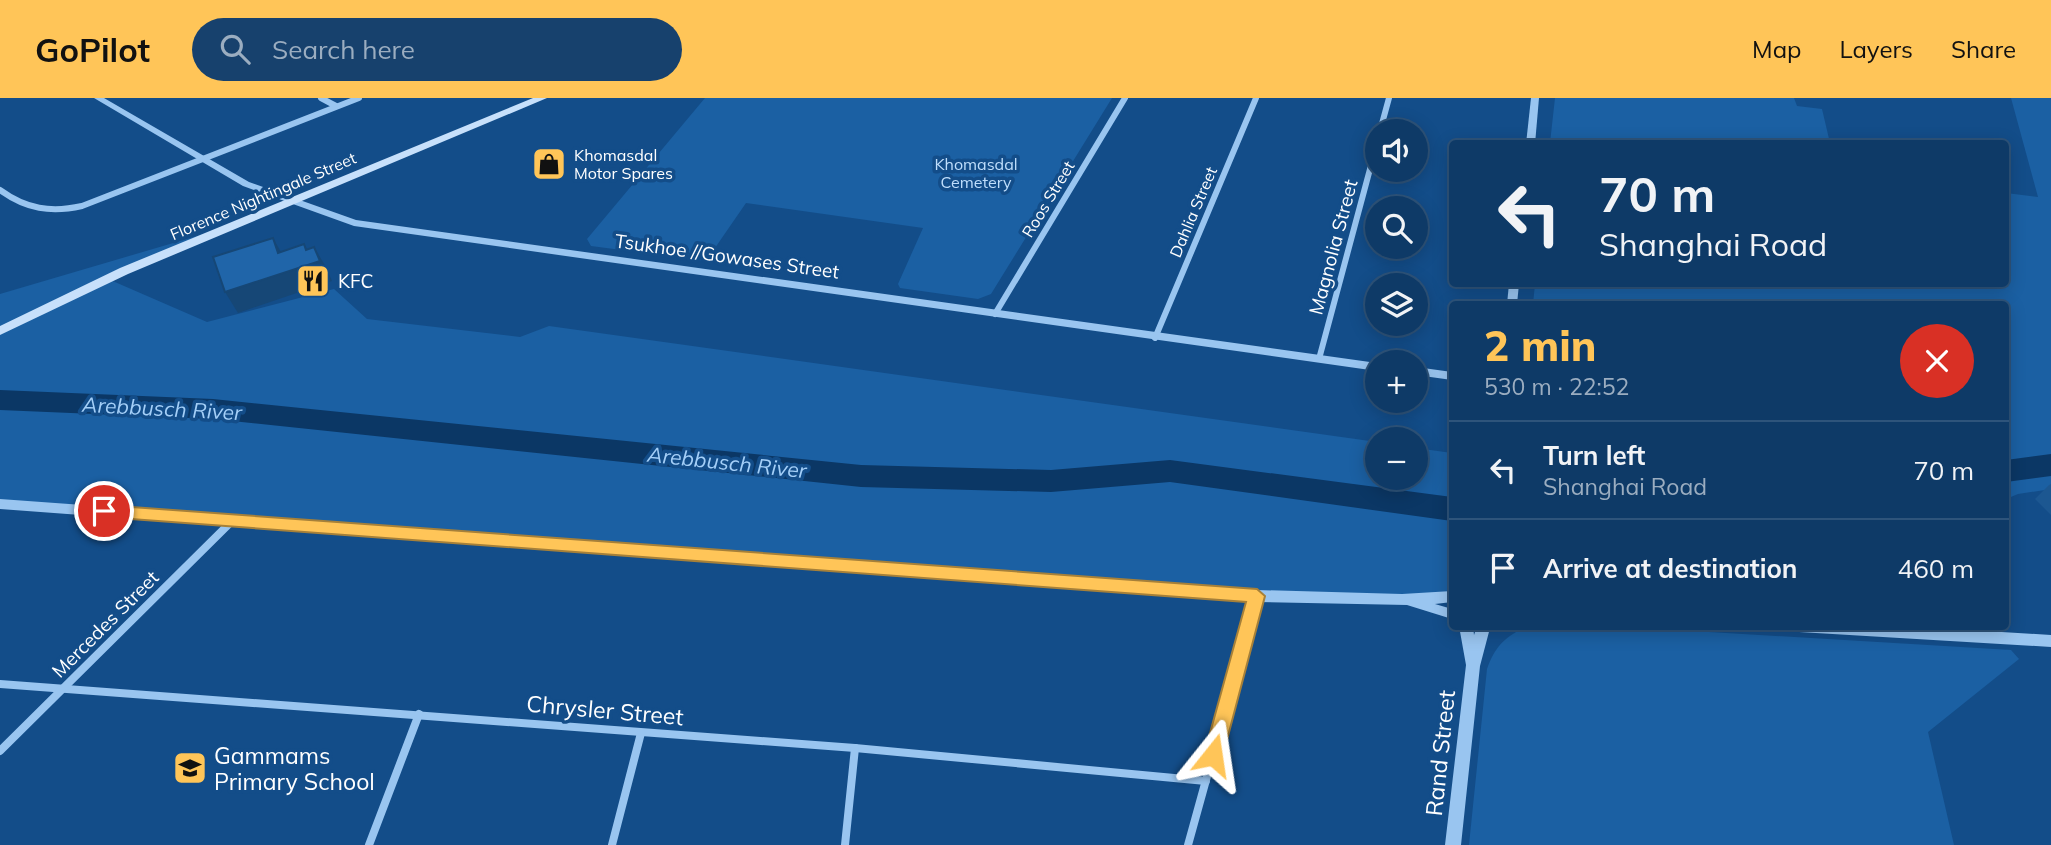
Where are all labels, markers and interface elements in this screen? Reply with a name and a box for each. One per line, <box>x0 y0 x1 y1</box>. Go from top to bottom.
search box <box>192 18 682 81</box>
text: GoPilot <box>35 29 150 70</box>
icon: search <box>216 30 254 68</box>
text: Search here <box>272 33 415 66</box>
text: Map <box>1752 34 1801 64</box>
text: Layers <box>1839 34 1913 64</box>
text: Share <box>1951 34 2016 64</box>
map controls <box>1365 119 1428 490</box>
button: sound <box>1365 119 1428 182</box>
shop icon: Khomasdal Motor Spares <box>530 145 568 183</box>
place label: Khomasdal Motor Spares <box>574 145 673 183</box>
street label: Florence Nightingale Street <box>167 148 359 244</box>
park label: Khomasdal Cemetery <box>934 154 1018 192</box>
street label: Roos Street <box>1017 157 1079 241</box>
street label: Dahlia Street <box>1165 163 1221 260</box>
text: 70 m <box>1599 163 1715 224</box>
icon: left <box>1484 168 1575 259</box>
street label: Magnolia Street <box>1303 176 1363 317</box>
button: search <box>1365 196 1428 259</box>
text: Shanghai Road <box>1599 224 1827 264</box>
street label: Tsukhoe //Gowases Street <box>613 228 841 284</box>
restaurant icon: KFC <box>294 262 332 300</box>
place label: KFC <box>338 269 373 293</box>
button: layers <box>1365 273 1428 336</box>
text: 2 min <box>1484 319 1597 372</box>
button: close <box>1900 324 1974 398</box>
button: + <box>1365 350 1428 413</box>
text: 530 m · 22:52 <box>1484 372 1629 401</box>
water label: Arebbusch River <box>81 391 244 425</box>
button: − <box>1365 427 1428 490</box>
text: Turn left <box>1543 439 1645 472</box>
water label: Arebbusch River <box>645 441 809 483</box>
icon: left <box>1484 451 1522 489</box>
text: 70 m <box>1913 454 1974 487</box>
text: Shanghai Road <box>1543 472 1707 501</box>
pin <box>74 481 134 541</box>
icon: arrive <box>85 492 123 530</box>
icon: arrive <box>1484 549 1522 587</box>
text: Arrive at destination <box>1543 552 1798 585</box>
text: 460 m <box>1898 552 1974 585</box>
street label: Mercedes Street <box>46 565 164 683</box>
street label: Chrysler Street <box>525 689 685 731</box>
street label: Rand Street <box>1419 689 1461 817</box>
position arrow <box>1176 718 1250 792</box>
place label: Gammams Primary School <box>214 741 375 796</box>
school or university icon: Gammams Primary School <box>171 749 209 787</box>

